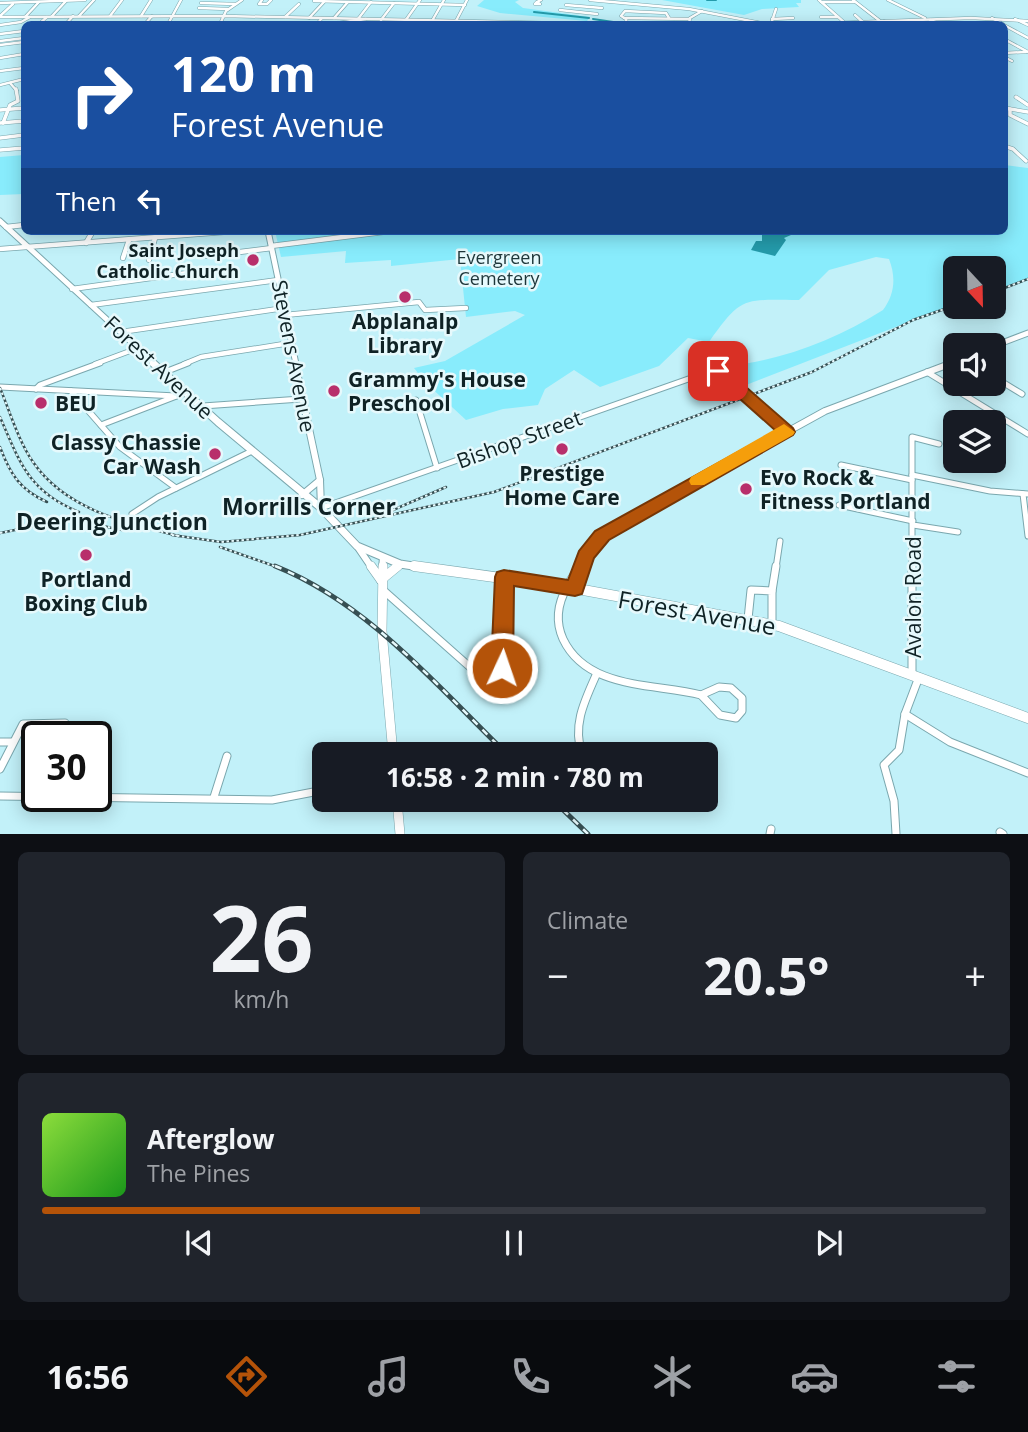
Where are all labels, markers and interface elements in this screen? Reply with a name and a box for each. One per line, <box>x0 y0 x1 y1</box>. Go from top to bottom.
text: 120 m <box>171 40 316 106</box>
icon: right <box>56 49 147 140</box>
text: Forest Avenue <box>171 103 384 146</box>
icon: left <box>131 182 169 220</box>
text: Then <box>56 183 117 219</box>
place label: Saint Joseph Catholic Church <box>97 238 239 283</box>
park label: Evergreen Cemetery <box>457 245 541 290</box>
marker: Saint Joseph Catholic Church <box>245 252 261 268</box>
north arrow <box>943 256 1006 318</box>
map controls <box>943 256 1006 473</box>
street label: Stevens Avenue <box>266 277 322 435</box>
marker: Abplanalp Library <box>397 289 413 305</box>
place label: Abplanalp Library <box>352 307 458 359</box>
street label: Forest Avenue <box>98 309 220 425</box>
button: sound <box>943 333 1006 396</box>
pin <box>688 341 748 401</box>
icon: arrive <box>699 352 737 390</box>
place label: Grammy's House Preschool <box>348 365 526 417</box>
marker: Grammy's House Preschool <box>326 383 342 399</box>
place label: BEU <box>55 389 97 417</box>
marker: BEU <box>33 395 49 411</box>
street label: Bishop Street <box>453 403 585 475</box>
button: layers <box>943 410 1006 473</box>
place label: Classy Chassie Car Wash <box>51 428 201 480</box>
marker: Prestige Home Care <box>554 441 570 457</box>
marker: Classy Chassie Car Wash <box>207 446 223 462</box>
place label: Prestige Home Care <box>504 459 620 511</box>
place label: Evo Rock & Fitness Portland <box>760 463 931 515</box>
marker: Evo Rock & Fitness Portland <box>738 481 754 497</box>
district label: Morrills Corner <box>222 490 396 522</box>
district label: Deering Junction <box>16 505 208 537</box>
street label: Avalon Road <box>899 536 927 658</box>
marker: Portland Boxing Club <box>78 547 94 563</box>
place label: Portland Boxing Club <box>24 565 148 617</box>
street label: Forest Avenue <box>615 582 779 642</box>
position arrow <box>465 631 539 705</box>
speed limit sign: 30 <box>21 721 112 812</box>
text: 16:58 · 2 min · 780 m <box>386 759 644 795</box>
text: 26 <box>209 875 314 999</box>
text: Climate <box>547 904 628 936</box>
text: 20.5° <box>703 939 830 1010</box>
text: − <box>547 949 569 1001</box>
text: + <box>964 949 986 1001</box>
text: km/h <box>234 983 289 1015</box>
text: Afterglow <box>147 1121 274 1157</box>
text: The Pines <box>147 1157 250 1189</box>
icon: previous <box>180 1224 218 1262</box>
icon: pause <box>495 1224 533 1262</box>
icon: next <box>810 1224 848 1262</box>
icon: directions <box>222 1352 271 1401</box>
icon: music <box>364 1352 413 1401</box>
icon: phone <box>506 1352 555 1401</box>
icon: climate <box>648 1352 697 1401</box>
icon: car <box>790 1352 839 1401</box>
icon: filters <box>932 1352 981 1401</box>
text: 16:56 <box>47 1355 129 1398</box>

